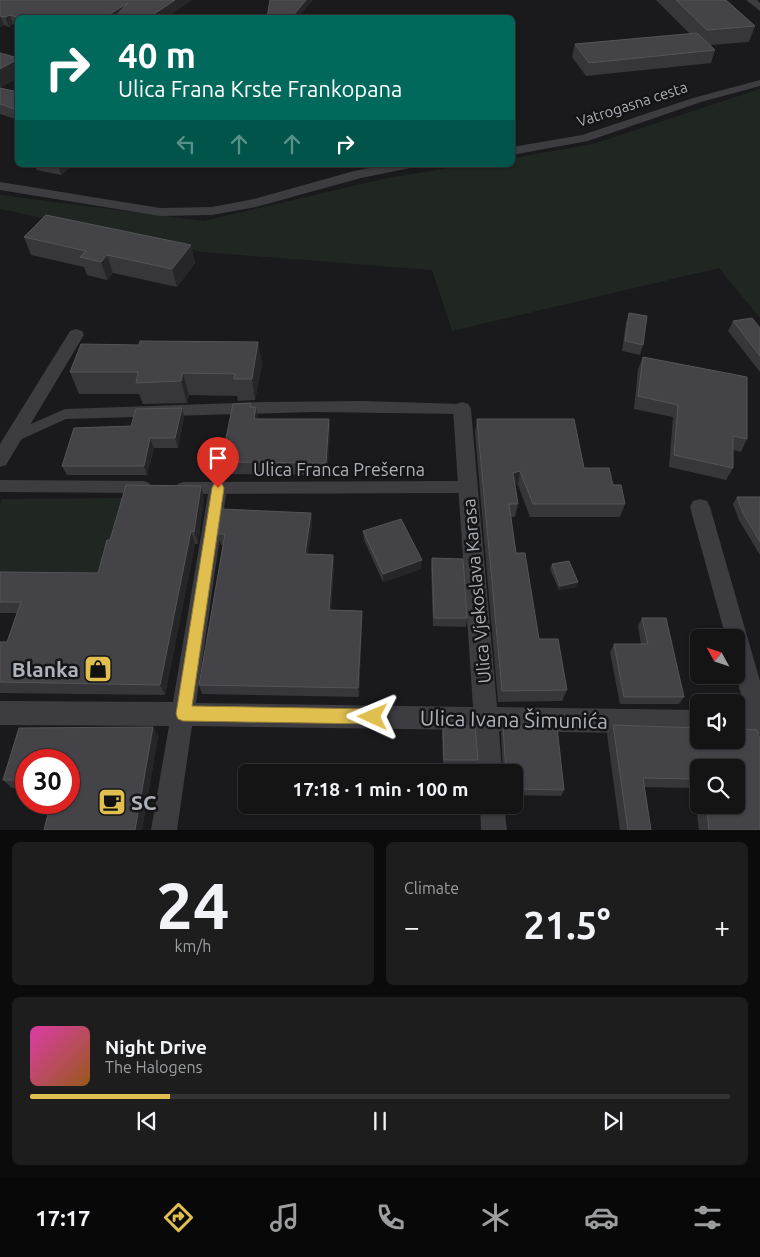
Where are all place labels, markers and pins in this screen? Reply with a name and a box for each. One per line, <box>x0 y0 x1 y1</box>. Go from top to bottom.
pin <box>197 437 239 488</box>
shop icon: Blanka <box>83 654 113 684</box>
place label: Blanka <box>12 657 79 681</box>
cafe icon: SC <box>97 787 127 817</box>
place label: SC <box>131 790 156 814</box>

